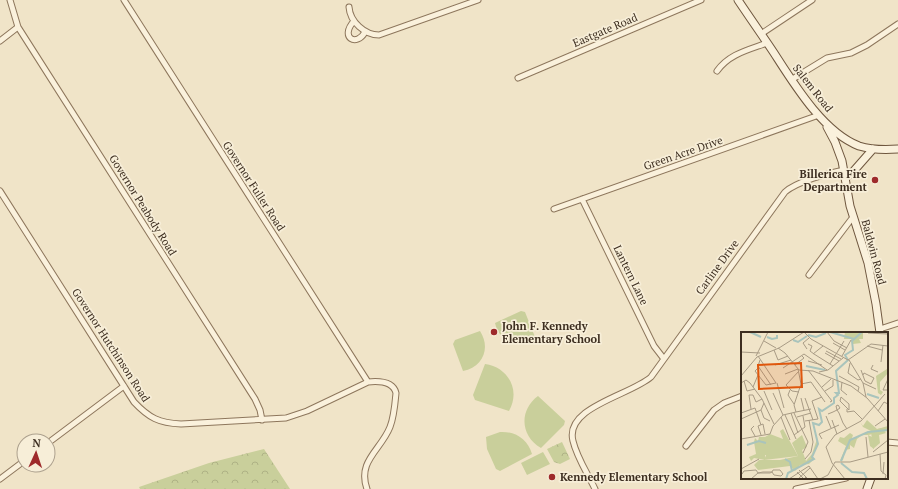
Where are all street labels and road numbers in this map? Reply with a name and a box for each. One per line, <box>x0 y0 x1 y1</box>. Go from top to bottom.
street label: Eastgate Road <box>571 10 639 50</box>
street label: Salem Road <box>790 61 836 115</box>
street label: Green Acre Drive <box>642 133 725 173</box>
street label: Governor Fuller Road <box>220 139 288 233</box>
street label: Governor Peabody Road <box>106 152 180 258</box>
street label: Baldwin Road <box>859 218 889 286</box>
street label: Carline Drive <box>692 236 742 297</box>
street label: Lantern Lane <box>610 243 652 308</box>
street label: Governor Hutchinson Road <box>69 286 153 404</box>

